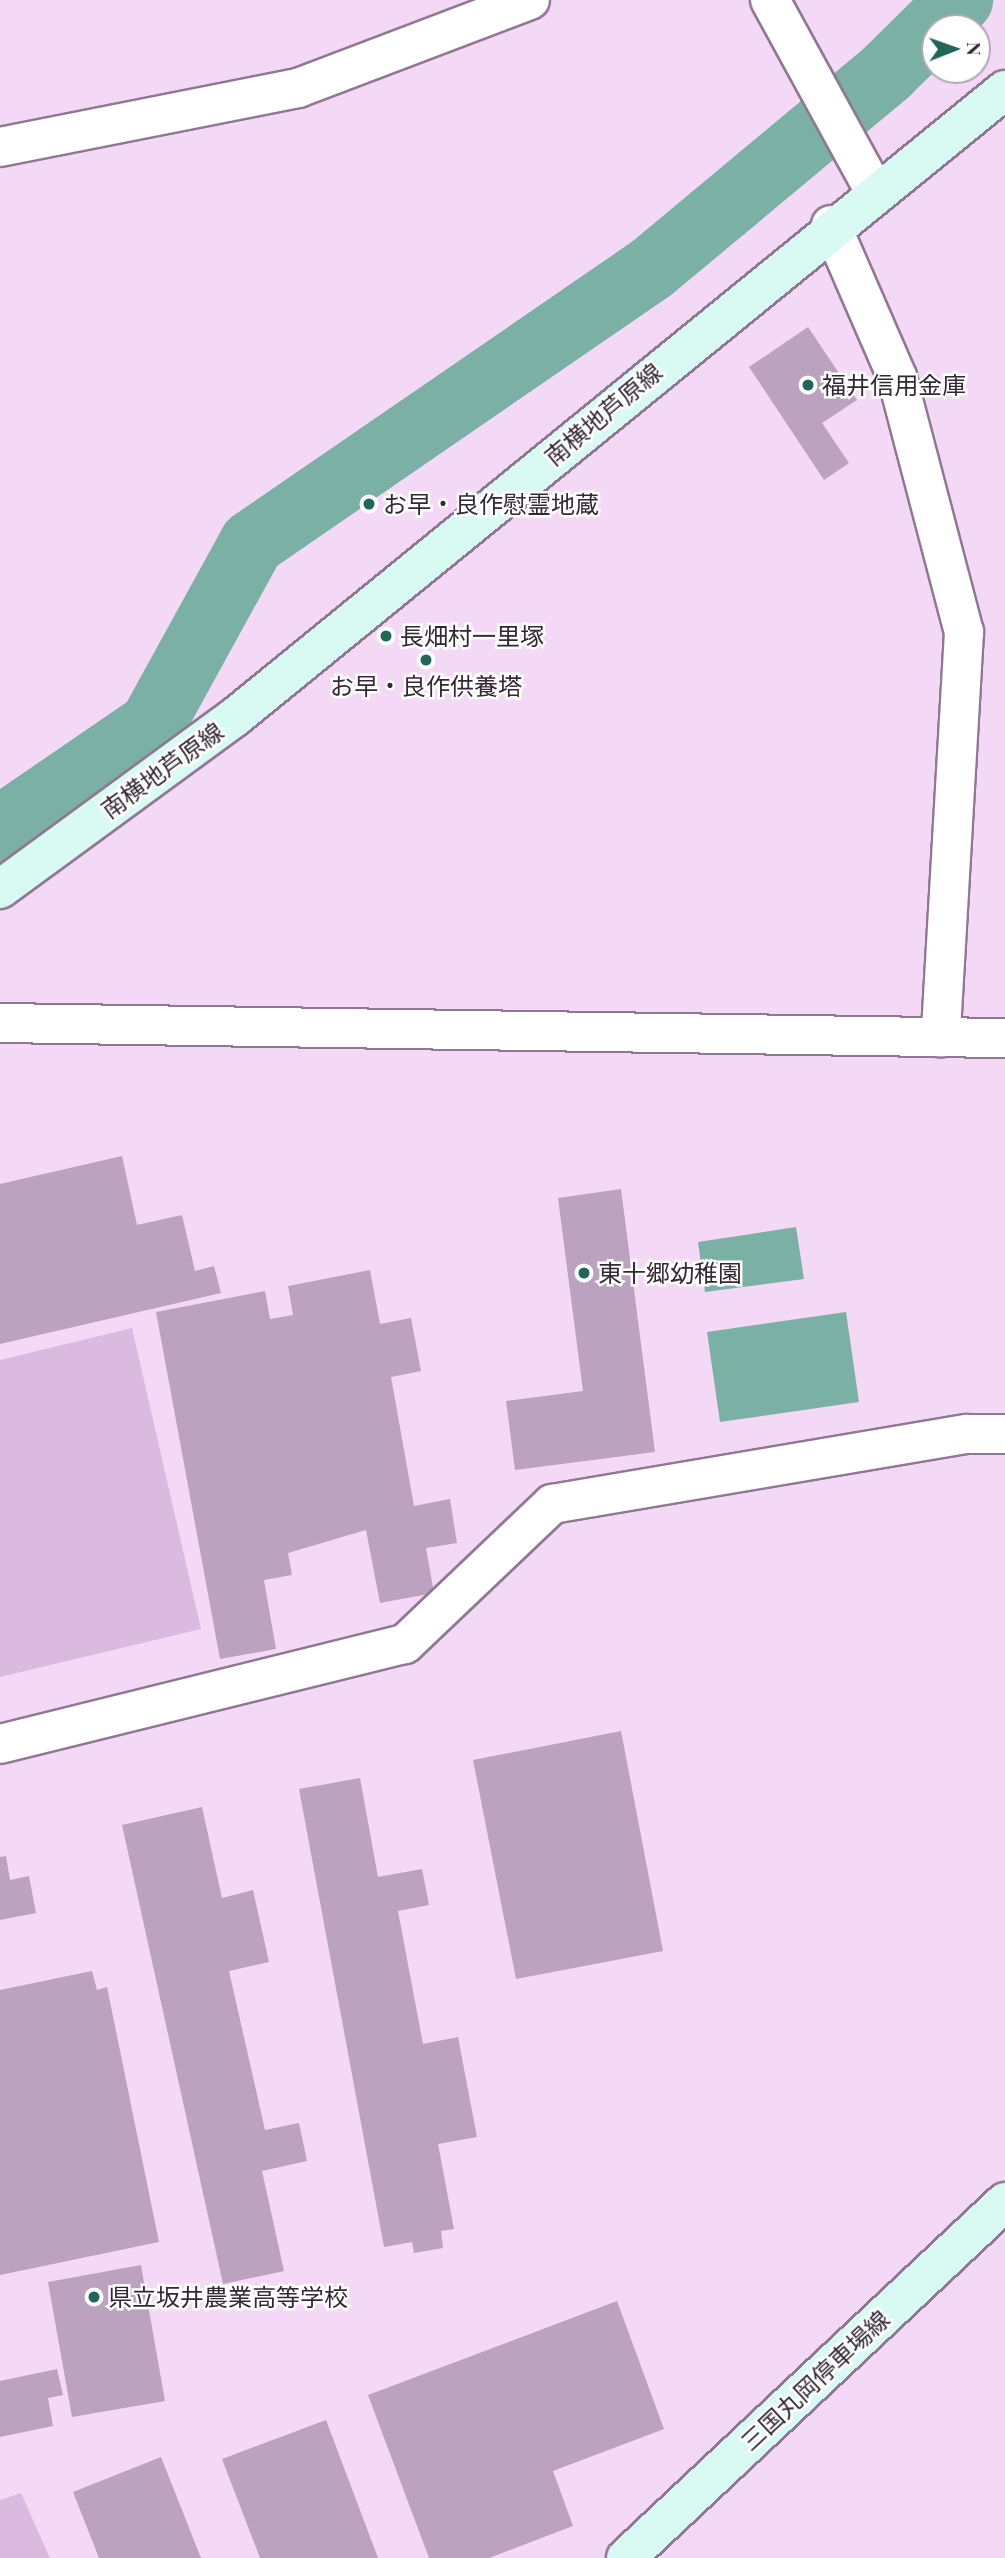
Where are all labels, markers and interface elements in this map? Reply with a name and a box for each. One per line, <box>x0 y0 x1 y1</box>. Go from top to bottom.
north arrow <box>921 14 991 84</box>
text: N <box>962 42 988 56</box>
street label: 南横地芦原線 <box>539 357 667 471</box>
place label: 福井信用金庫 <box>822 371 966 399</box>
marker: 福井信用金庫 <box>800 377 816 393</box>
place label: お早・良作慰霊地蔵 <box>383 490 599 518</box>
marker: お早・良作慰霊地蔵 <box>361 496 377 512</box>
place label: 長畑村一里塚 <box>400 622 544 650</box>
marker: 長畑村一里塚 <box>378 628 394 644</box>
marker: お早・良作供養塔 <box>418 652 434 668</box>
place label: お早・良作供養塔 <box>330 672 522 700</box>
street label: 南横地芦原線 <box>95 716 229 824</box>
place label: 東十郷幼稚園 <box>598 1259 742 1287</box>
marker: 東十郷幼稚園 <box>576 1265 592 1281</box>
place label: 県立坂井農業高等学校 <box>108 2283 348 2311</box>
marker: 県立坂井農業高等学校 <box>86 2289 102 2305</box>
street label: 三国丸岡停車場線 <box>735 2304 895 2456</box>

